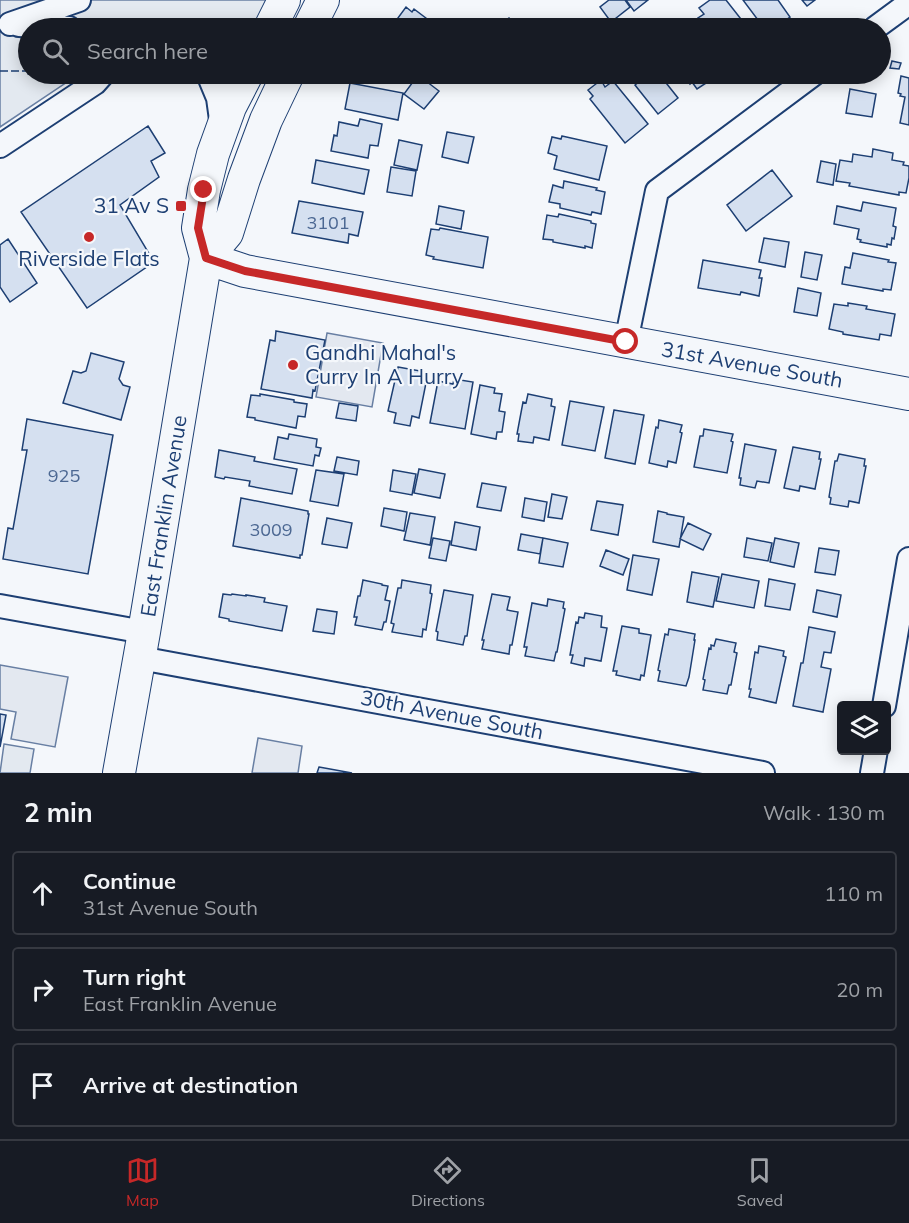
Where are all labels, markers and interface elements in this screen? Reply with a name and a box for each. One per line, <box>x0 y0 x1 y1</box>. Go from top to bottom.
search box <box>18 18 891 84</box>
icon: search <box>39 35 72 68</box>
text: Search here <box>87 37 208 65</box>
route end <box>190 176 216 202</box>
place label: 31 Av S <box>94 192 169 218</box>
marker: 31 Av S <box>174 199 188 213</box>
house number: 3101 <box>306 211 350 234</box>
marker: Riverside Flats <box>82 230 96 244</box>
place label: Riverside Flats <box>18 245 160 271</box>
route start <box>612 328 638 354</box>
street label: 31st Avenue South <box>659 335 845 393</box>
place label: Gandhi Mahal's Curry In A Hurry <box>305 339 463 389</box>
marker: Gandhi Mahal's Curry In A Hurry <box>286 358 300 372</box>
street label: East Franklin Avenue <box>134 413 192 618</box>
house number: 925 <box>48 464 80 487</box>
house number: 3009 <box>249 518 293 541</box>
street label: 30th Avenue South <box>359 684 546 745</box>
map controls <box>837 701 891 755</box>
button: layers <box>837 701 891 755</box>
text: 2 min <box>24 796 93 829</box>
text: Walk · 130 m <box>763 800 885 825</box>
text: Continue <box>83 867 176 895</box>
icon: ahead <box>26 877 59 910</box>
text: 110 m <box>824 881 883 906</box>
text: 31st Avenue South <box>83 895 258 920</box>
text: Turn right <box>83 963 186 991</box>
icon: right <box>26 973 59 1006</box>
text: 20 m <box>836 977 883 1002</box>
text: East Franklin Avenue <box>83 991 277 1016</box>
icon: arrive <box>26 1069 59 1102</box>
text: Arrive at destination <box>83 1071 298 1099</box>
tab: Map <box>126 1154 159 1210</box>
tab: Directions <box>411 1154 485 1210</box>
tab: Saved <box>737 1154 783 1210</box>

